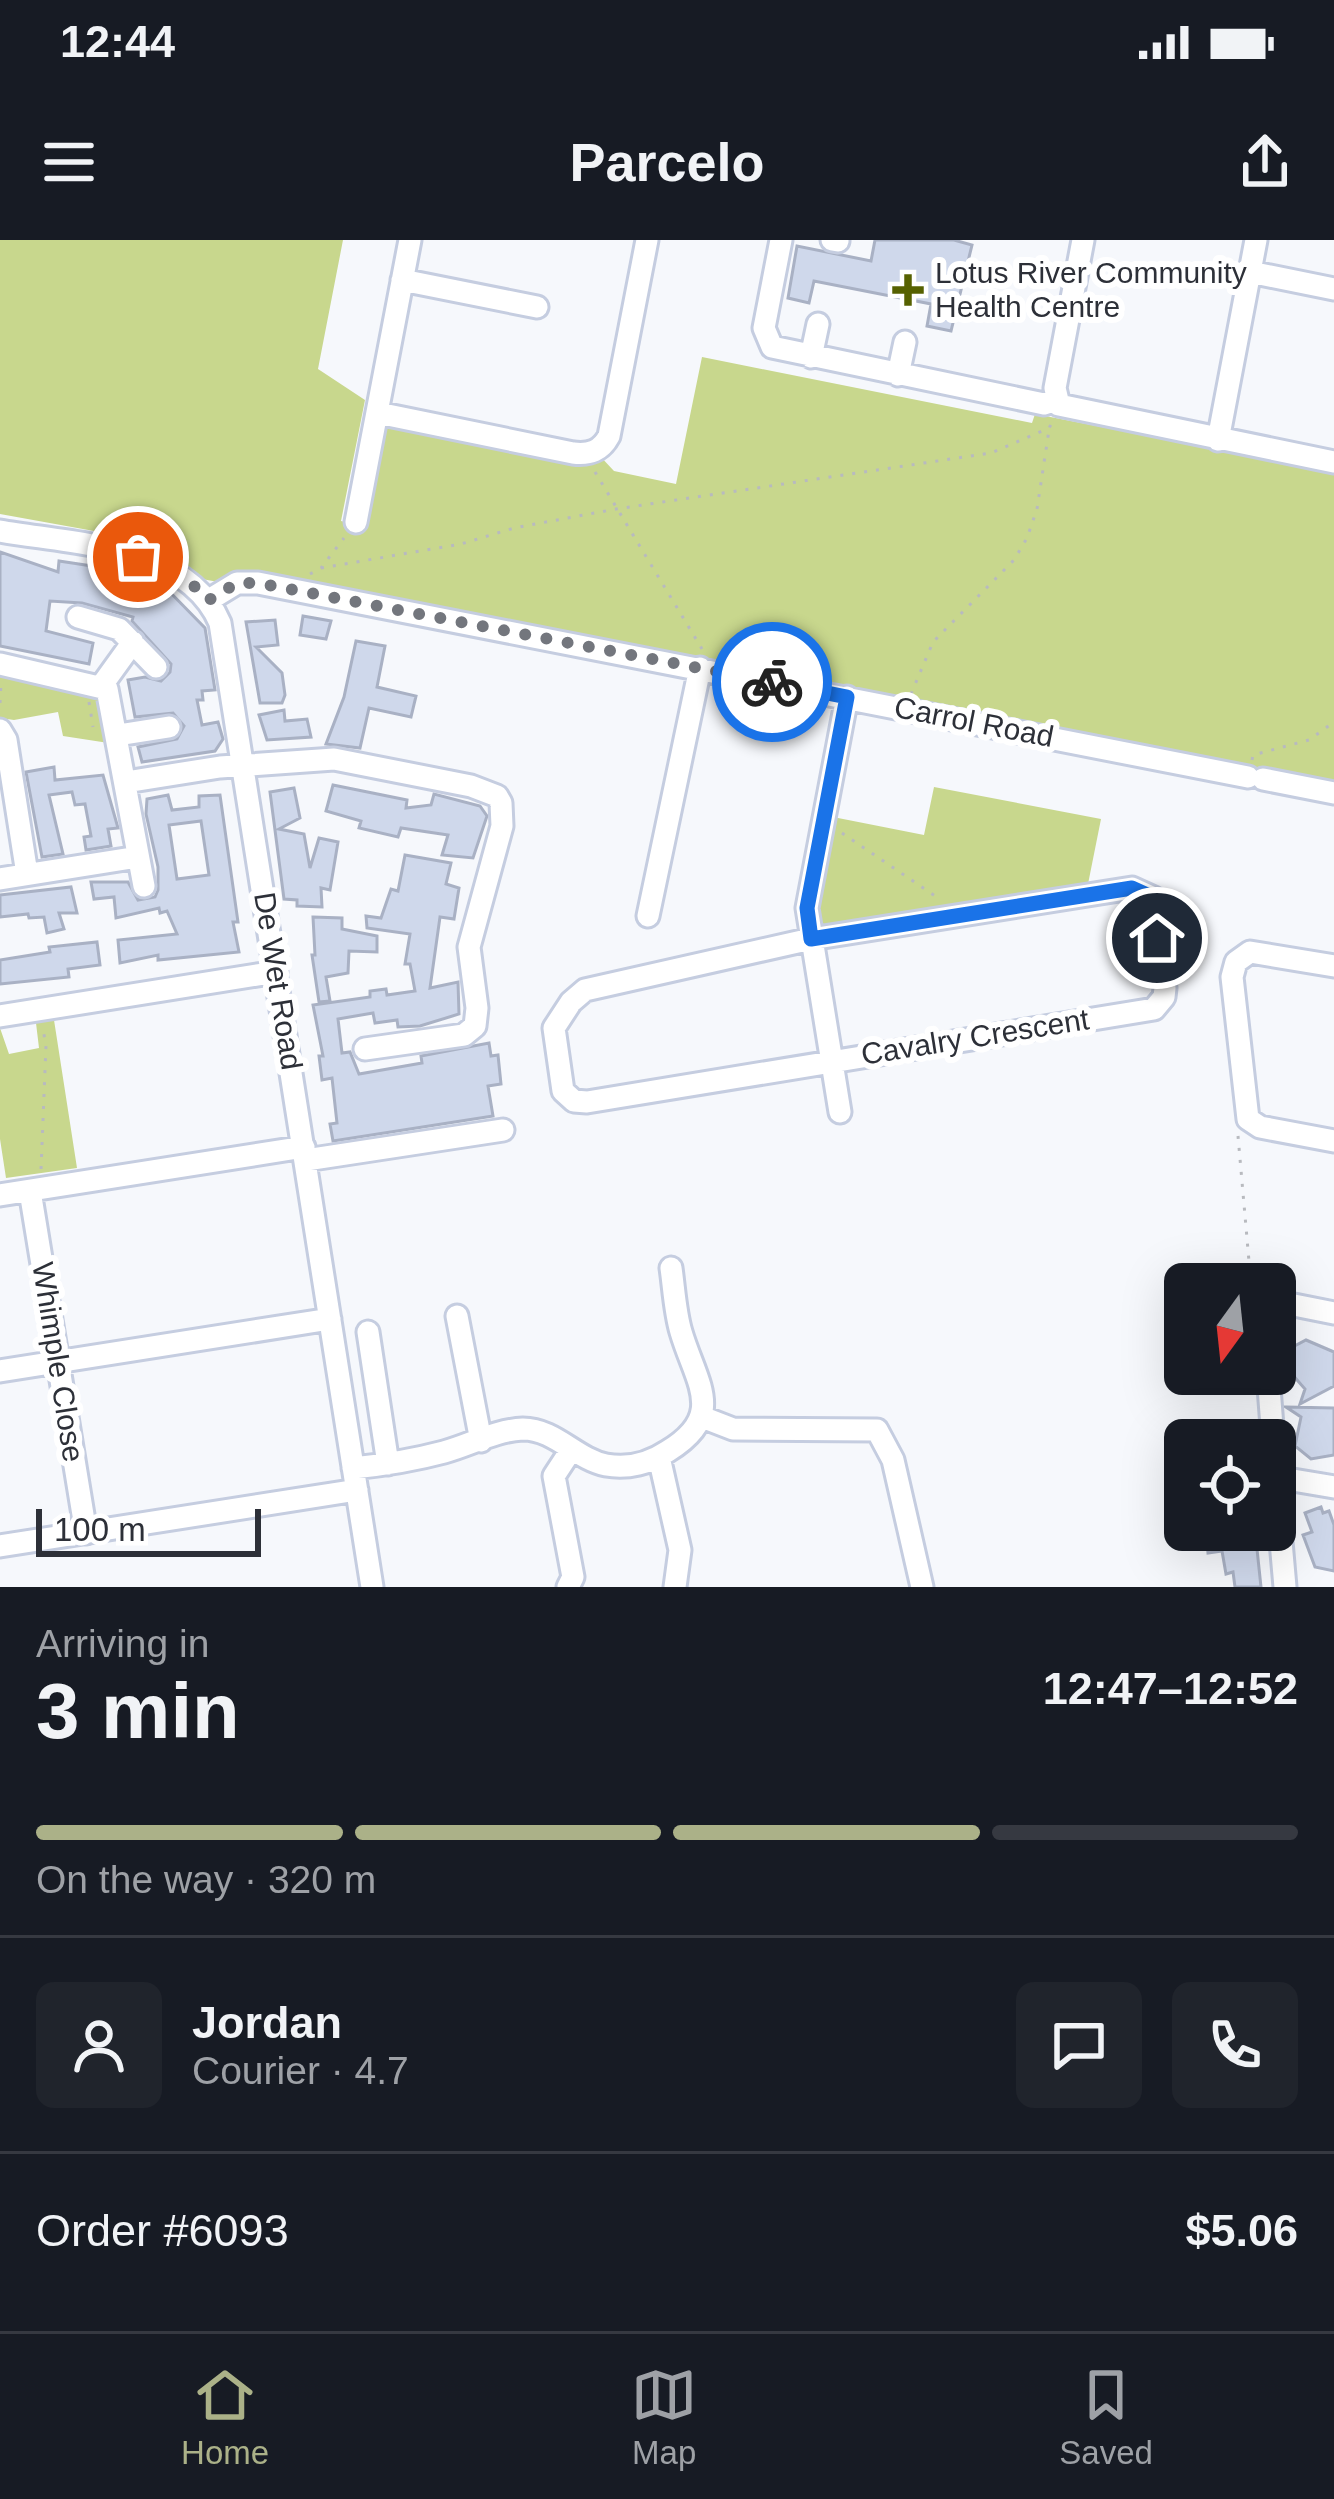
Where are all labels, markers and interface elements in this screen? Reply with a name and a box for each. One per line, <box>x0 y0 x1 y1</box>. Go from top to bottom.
text: 12:44 <box>60 16 175 67</box>
icon: menu <box>36 129 102 195</box>
icon: share <box>1232 129 1298 195</box>
text: Parcelo <box>569 132 765 192</box>
place label: Lotus River Community Health Centre <box>935 256 1247 323</box>
marker: Lotus River Community Health Centre <box>892 274 924 306</box>
pin <box>87 506 189 608</box>
icon: bag <box>105 524 171 590</box>
courier <box>712 622 832 742</box>
icon: bike <box>739 649 805 715</box>
street label: Carrol Road <box>892 690 1057 753</box>
pin <box>1106 887 1208 989</box>
street label: De Wet Road <box>248 890 309 1072</box>
icon: home <box>1124 905 1190 971</box>
street label: Cavalry Crescent <box>859 1002 1092 1071</box>
street label: Whimple Close <box>26 1260 91 1464</box>
north arrow <box>1164 1263 1296 1395</box>
map controls <box>1164 1263 1296 1551</box>
button: locate <box>1164 1419 1296 1551</box>
scale bar <box>36 1503 261 1556</box>
text: 100 m <box>54 1511 146 1548</box>
text: Arriving in <box>36 1622 209 1665</box>
text: 12:47–12:52 <box>1043 1663 1298 1714</box>
text: 3 min <box>36 1667 240 1755</box>
text: On the way · 320 m <box>36 1858 376 1901</box>
button: person <box>36 1982 162 2108</box>
button: chat <box>1016 1982 1142 2108</box>
button: phone <box>1172 1982 1298 2108</box>
text: Jordan <box>192 1997 342 2048</box>
text: Courier · 4.7 <box>192 2049 409 2092</box>
text: Order #6093 <box>36 2205 289 2256</box>
text: $5.06 <box>1185 2205 1298 2256</box>
tab: Home <box>181 2362 269 2472</box>
tab: Map <box>631 2362 697 2472</box>
tab: Saved <box>1059 2362 1153 2472</box>

